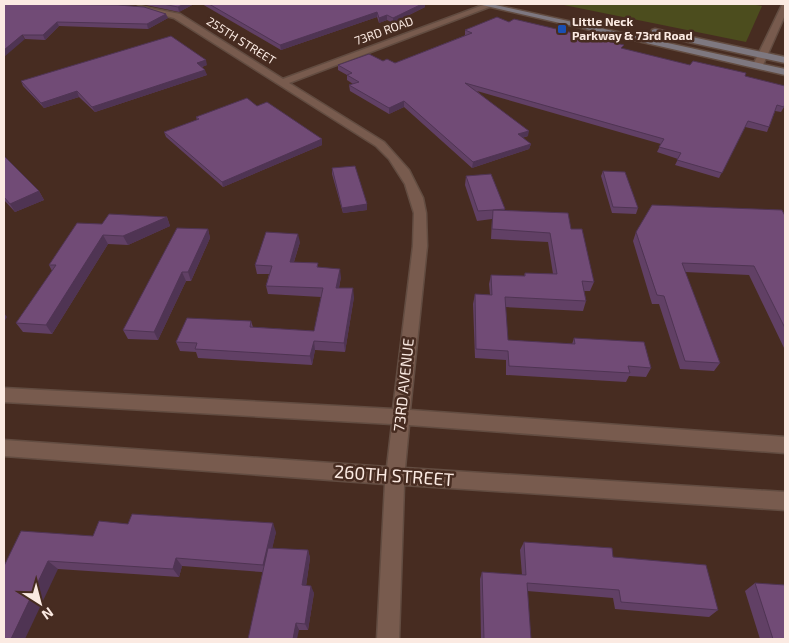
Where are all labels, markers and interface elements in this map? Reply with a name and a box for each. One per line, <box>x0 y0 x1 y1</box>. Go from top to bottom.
street label: 255TH STREET <box>204 13 279 67</box>
street label: 73RD ROAD <box>352 13 415 47</box>
place label: Little Neck Parkway & 73rd Road <box>572 14 693 43</box>
marker: Little Neck Parkway & 73rd Road <box>556 23 568 35</box>
street label: 73RD AVENUE <box>389 337 417 432</box>
street label: 260TH STREET <box>333 460 455 490</box>
north arrow <box>15 578 65 628</box>
text: N <box>39 604 57 624</box>

